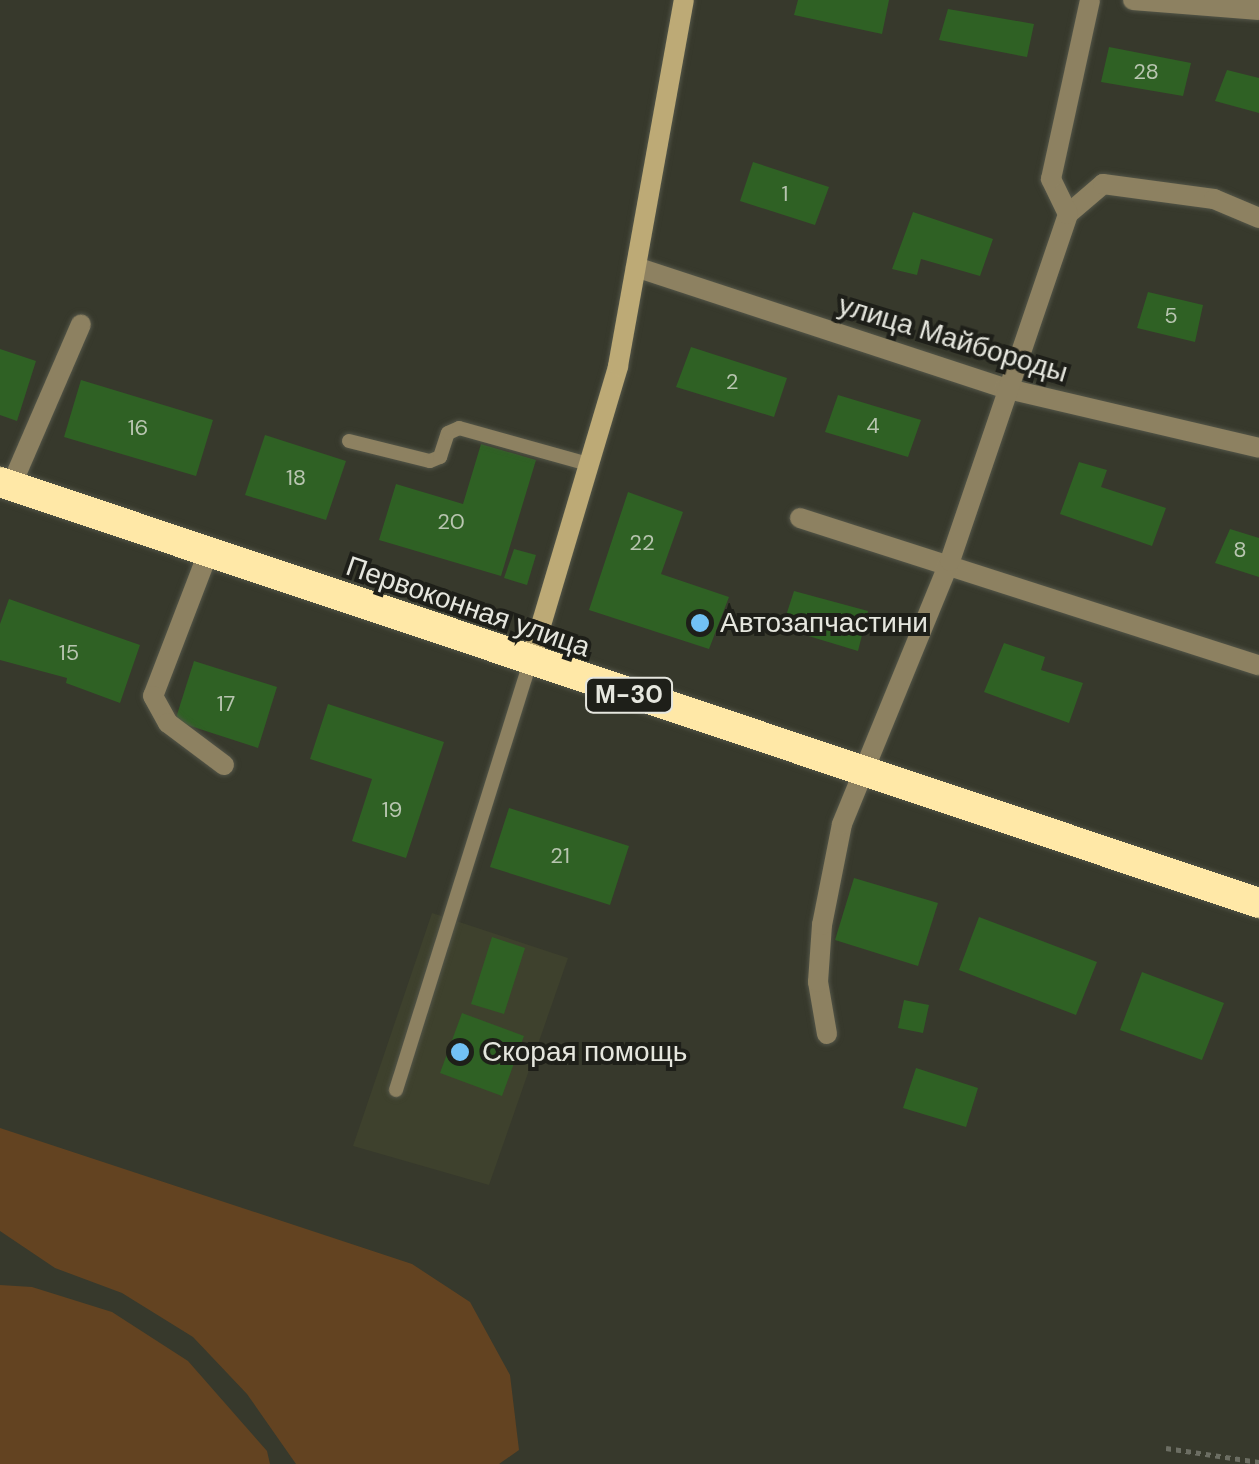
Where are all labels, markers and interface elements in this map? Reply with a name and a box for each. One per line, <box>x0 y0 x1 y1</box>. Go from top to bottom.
house number: 28 <box>1133 59 1159 85</box>
house number: 1 <box>782 181 788 207</box>
street label: улица Майбороды <box>834 288 1072 390</box>
house number: 5 <box>1164 303 1178 329</box>
house number: 2 <box>726 369 738 395</box>
house number: 4 <box>866 413 880 439</box>
house number: 16 <box>128 415 148 441</box>
house number: 18 <box>286 465 306 491</box>
house number: 20 <box>437 509 465 535</box>
house number: 22 <box>629 530 655 556</box>
house number: 8 <box>1233 537 1247 563</box>
street label: Первоконная улица <box>342 550 594 664</box>
place label: Автозапчастини <box>720 606 928 640</box>
marker: Автозапчастини <box>689 612 711 634</box>
house number: 15 <box>59 640 79 666</box>
road number: М-30 <box>584 675 674 715</box>
house number: 17 <box>217 691 235 717</box>
house number: 19 <box>382 797 402 823</box>
house number: 21 <box>550 843 570 869</box>
place label: Скорая помощь <box>482 1035 687 1069</box>
marker: Скорая помощь <box>447 1039 473 1065</box>

